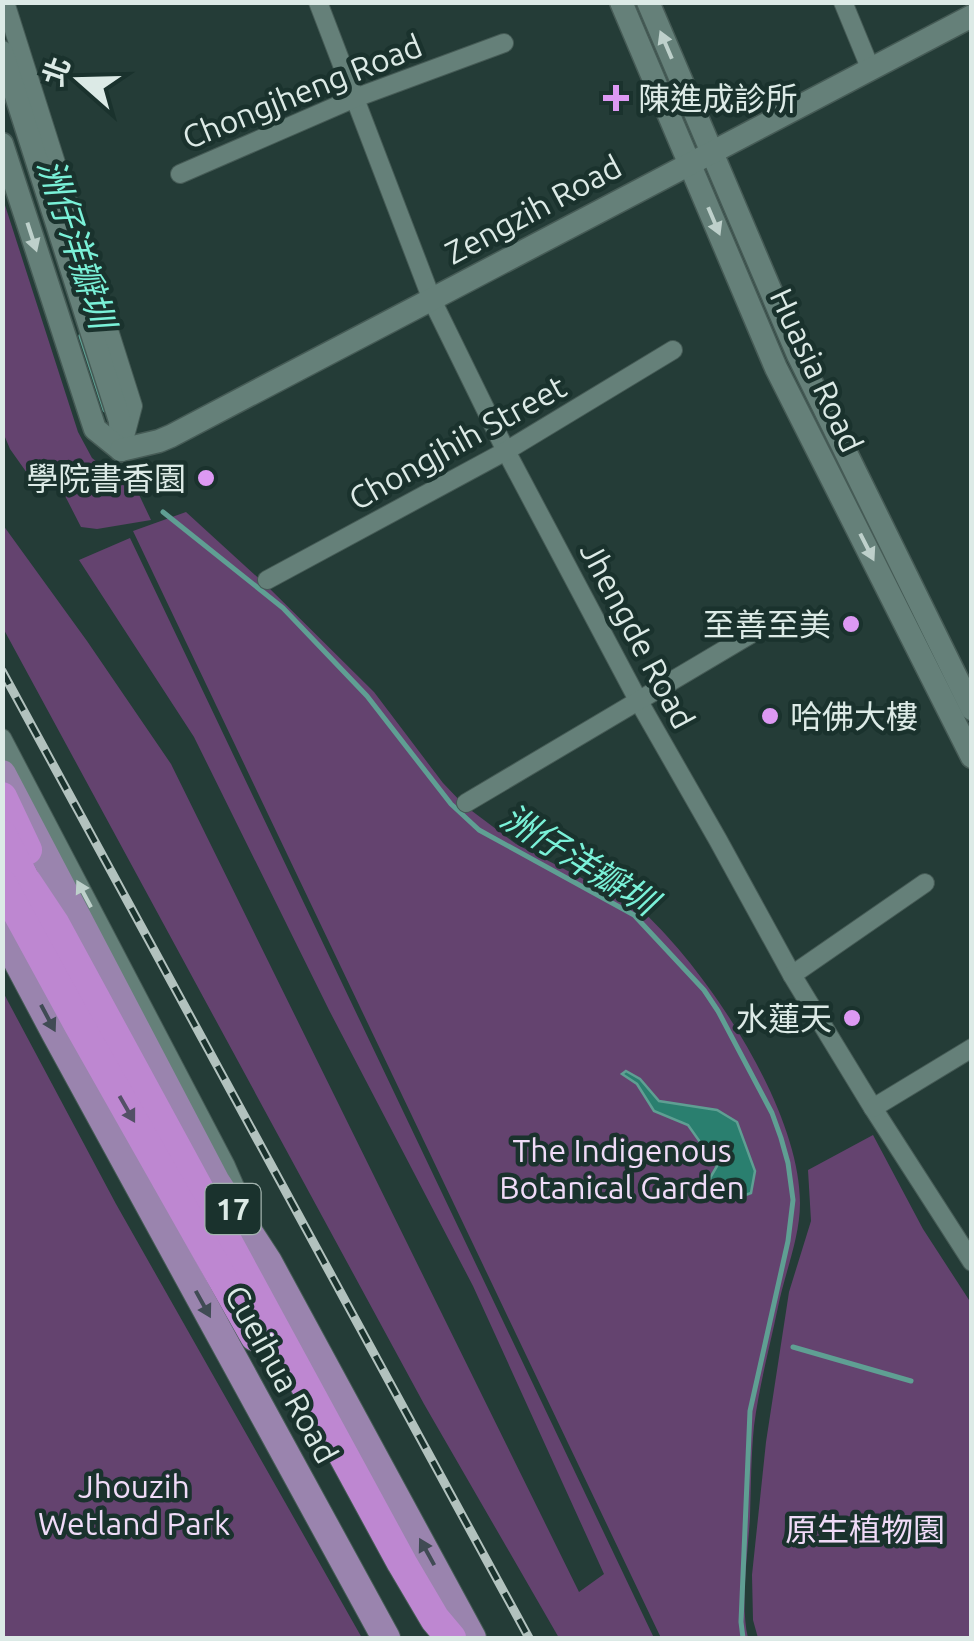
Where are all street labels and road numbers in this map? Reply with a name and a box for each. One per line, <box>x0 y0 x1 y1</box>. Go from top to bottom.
street label: Chongjheng Road <box>177 27 427 155</box>
street label: Zengzih Road <box>439 148 627 270</box>
street label: Huasia Road <box>763 283 871 457</box>
street label: Chongjhih Street <box>342 367 572 516</box>
street label: Jhengde Road <box>574 536 702 734</box>
road number: 17 <box>206 1184 260 1234</box>
street label: Cueihua Road <box>218 1279 346 1469</box>

